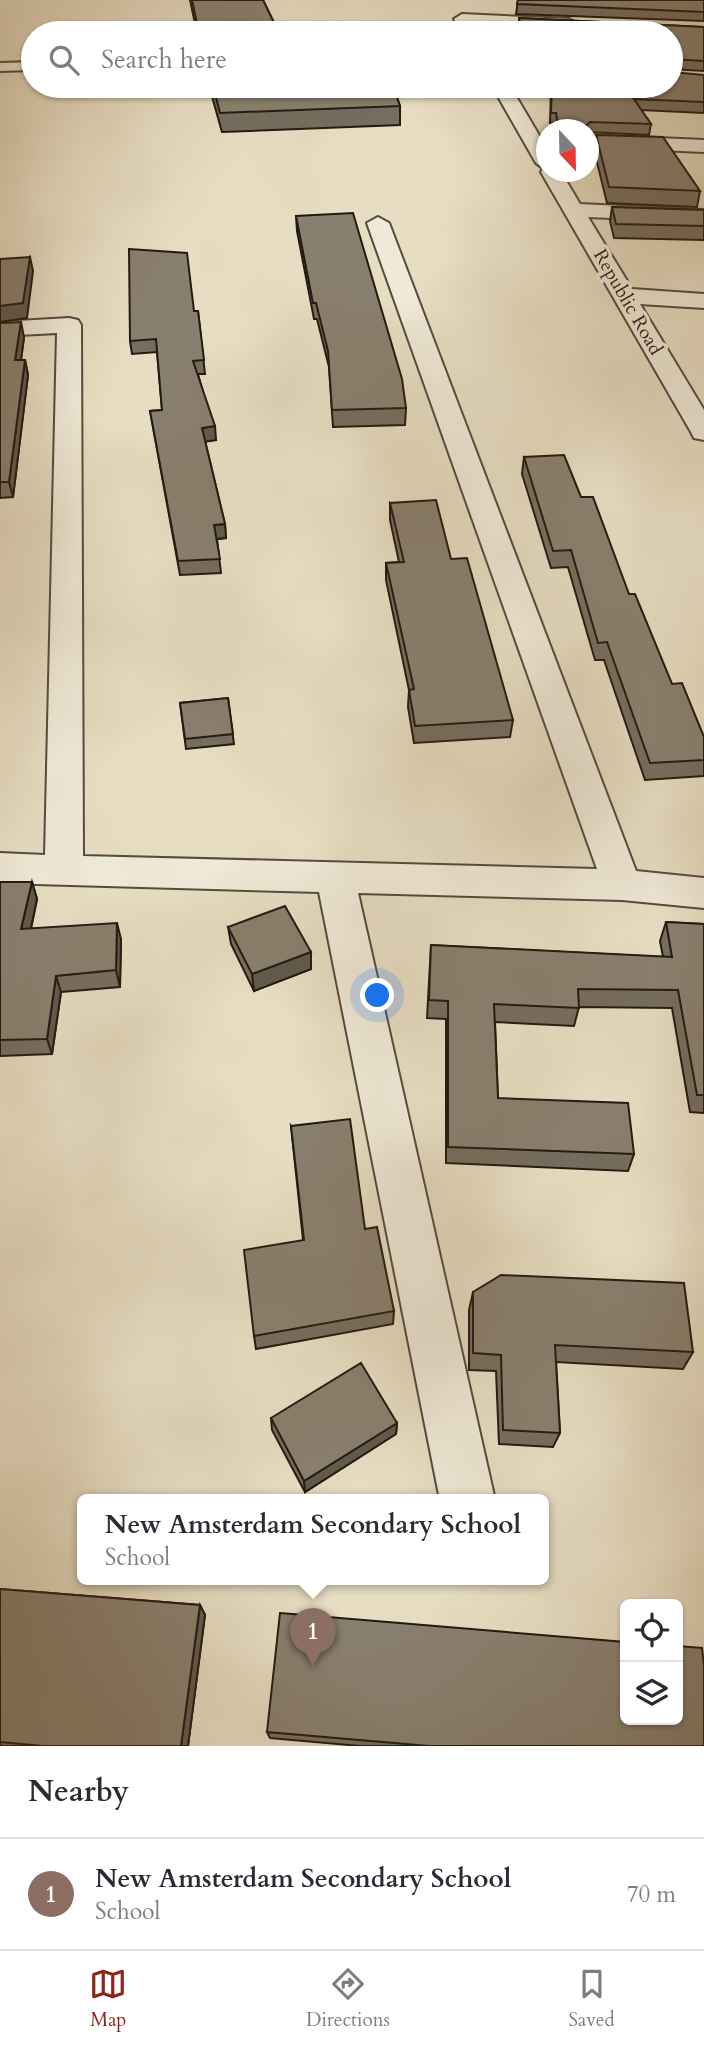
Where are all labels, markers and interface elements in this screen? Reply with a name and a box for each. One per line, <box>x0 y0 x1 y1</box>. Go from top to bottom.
search box <box>21 21 683 98</box>
icon: search <box>45 41 83 79</box>
text: Search here <box>101 42 227 77</box>
north arrow <box>536 119 599 182</box>
street label: Republic Road <box>587 244 669 360</box>
your location <box>360 978 394 1012</box>
popup <box>77 1494 549 1585</box>
text: New Amsterdam Secondary School <box>105 1507 521 1542</box>
text: School <box>105 1542 170 1573</box>
map controls <box>620 1599 683 1725</box>
button: locate <box>620 1599 683 1662</box>
pin: 1 <box>290 1608 336 1666</box>
button: layers <box>620 1662 683 1725</box>
text: Nearby <box>28 1771 129 1812</box>
text: New Amsterdam Secondary School <box>95 1861 511 1896</box>
text: 1 <box>45 1879 57 1910</box>
text: 70 m <box>627 1879 676 1910</box>
text: School <box>95 1896 160 1927</box>
tab: Map <box>89 1965 127 2033</box>
tab: Directions <box>306 1965 390 2033</box>
tab: Saved <box>569 1965 615 2033</box>

